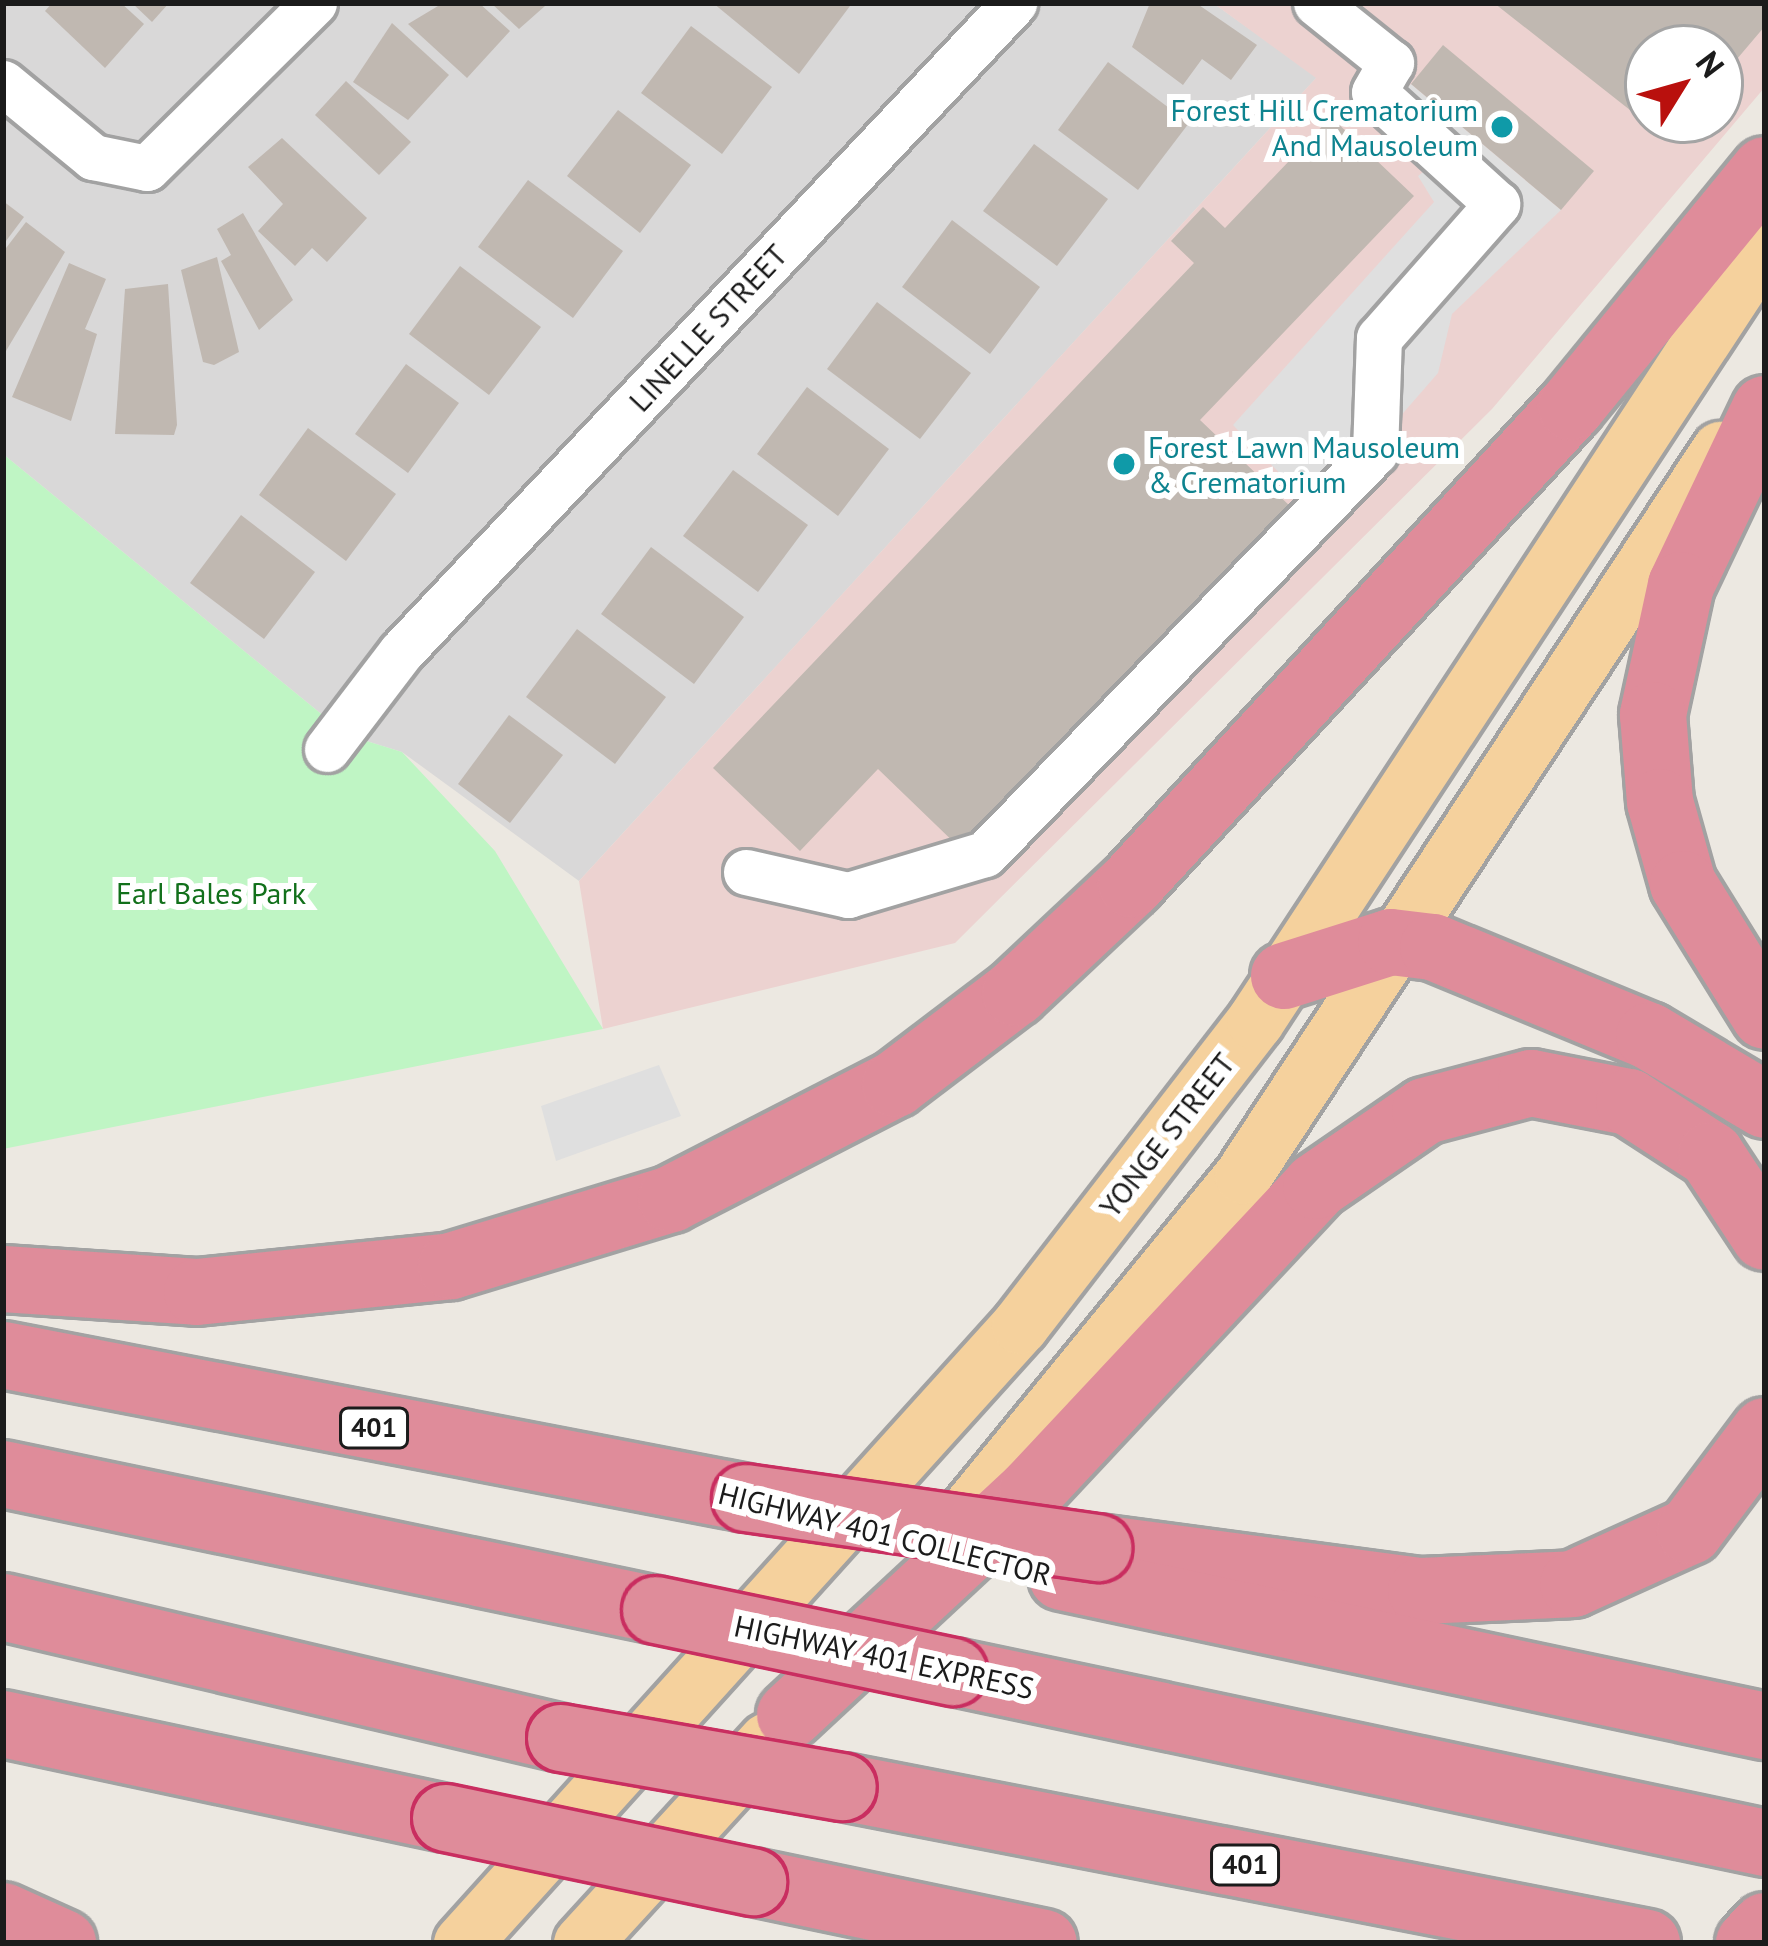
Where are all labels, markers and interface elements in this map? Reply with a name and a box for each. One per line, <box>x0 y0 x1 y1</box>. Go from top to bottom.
north arrow <box>1624 24 1744 144</box>
text: N <box>1687 42 1734 85</box>
place label: Forest Hill Crematorium And Mausoleum <box>1170 92 1478 162</box>
marker: Forest Hill Crematorium And Mausoleum <box>1489 114 1515 140</box>
street label: LINELLE STREET <box>622 237 794 419</box>
place label: Forest Lawn Mausoleum & Crematorium <box>1148 429 1460 500</box>
marker: Forest Lawn Mausoleum & Crematorium <box>1111 451 1137 477</box>
park label: Earl Bales Park <box>116 875 306 911</box>
street label: YONGE STREET <box>1092 1046 1242 1224</box>
road number: 401 <box>338 1407 410 1449</box>
street label: HIGHWAY 401 COLLECTOR <box>714 1475 1056 1593</box>
street label: HIGHWAY 401 EXPRESS <box>731 1608 1037 1706</box>
road number: 401 <box>1209 1844 1281 1886</box>

